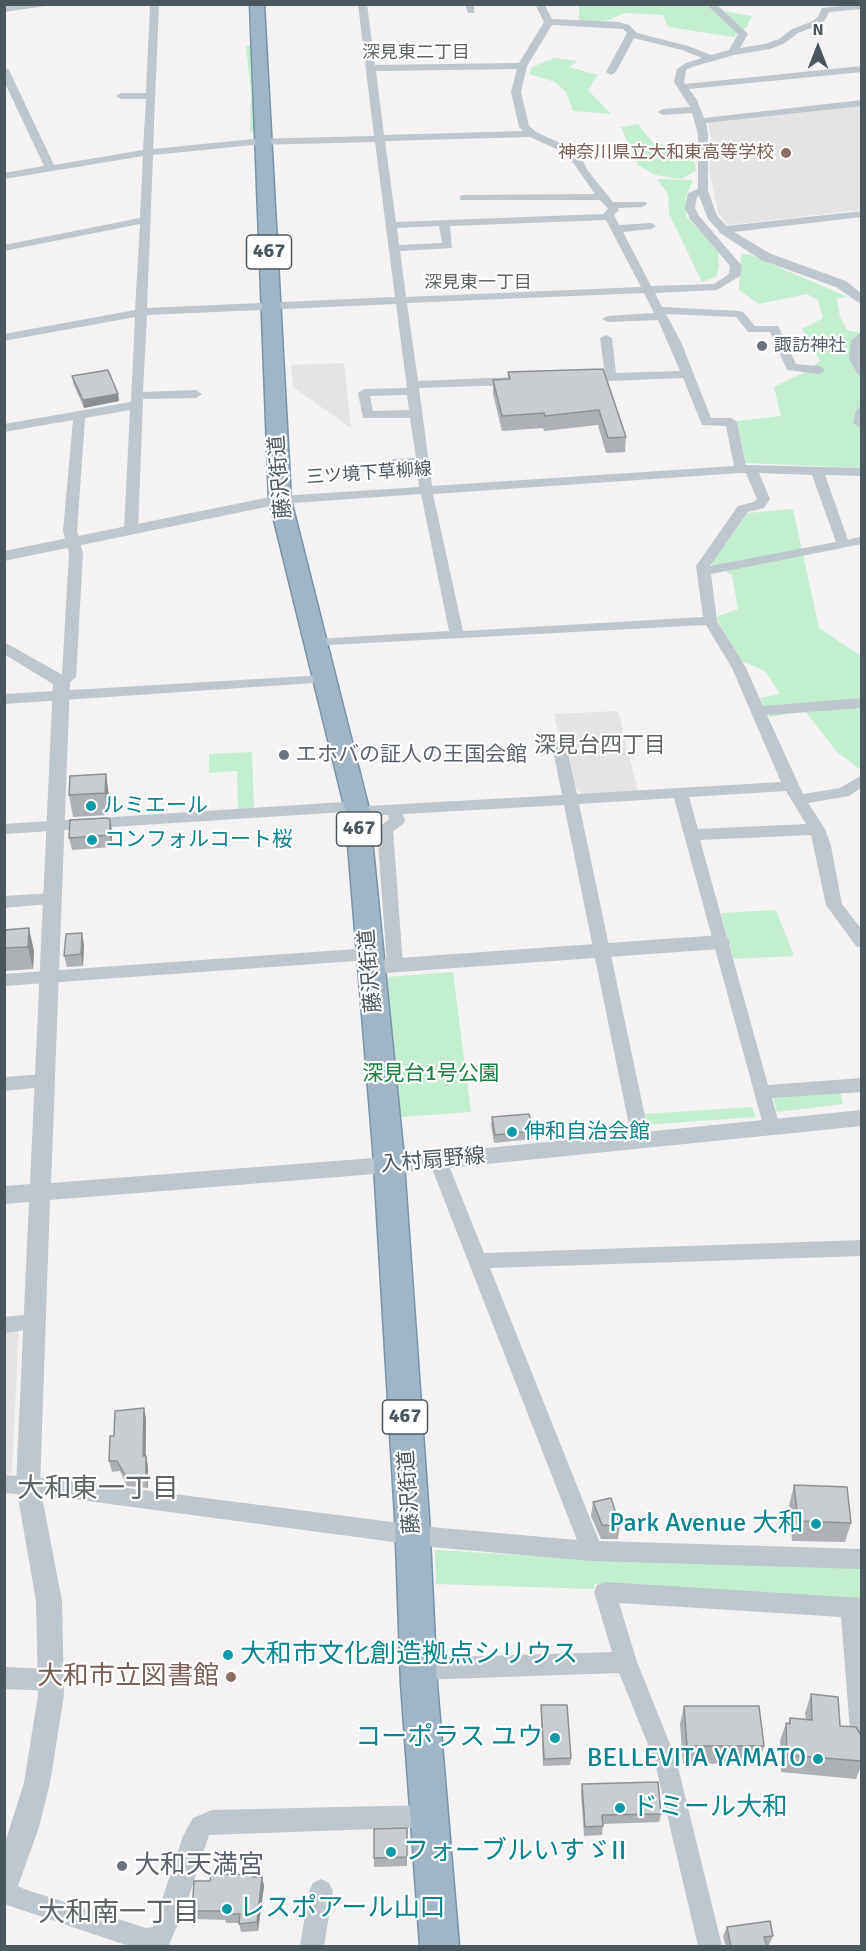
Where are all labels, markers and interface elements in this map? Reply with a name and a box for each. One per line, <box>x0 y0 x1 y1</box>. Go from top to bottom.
north arrow <box>788 18 848 78</box>
text: N <box>812 20 824 40</box>
district label: 深見東二丁目 <box>362 42 470 64</box>
place label: 神奈川県立大和東高等学校 <box>558 142 774 164</box>
marker: 神奈川県立大和東高等学校 <box>779 146 793 160</box>
road number: 467 <box>246 235 292 269</box>
district label: 深見東一丁目 <box>424 272 532 294</box>
place label: 諏訪神社 <box>774 335 846 357</box>
marker: 諏訪神社 <box>755 339 769 353</box>
street label: 藤沢街道 <box>265 434 297 520</box>
street label: 三ツ境下草柳線 <box>305 459 433 489</box>
district label: 深見台四丁目 <box>534 733 666 759</box>
place label: エホバの証人の王国会館 <box>296 742 527 768</box>
marker: エホバの証人の王国会館 <box>277 748 291 762</box>
place label: ルミエール <box>103 793 208 819</box>
marker: ルミエール <box>84 799 98 813</box>
road number: 467 <box>336 812 382 846</box>
place label: コンフォルコート桜 <box>104 827 293 853</box>
marker: コンフォルコート桜 <box>85 833 99 847</box>
street label: 藤沢街道 <box>355 928 387 1014</box>
park label: 深見台1号公園 <box>362 1061 500 1087</box>
place label: 伸和自治会館 <box>524 1119 650 1145</box>
marker: 伸和自治会館 <box>505 1125 519 1139</box>
street label: 入村扇野線 <box>380 1144 486 1178</box>
road number: 467 <box>382 1400 428 1434</box>
street label: 藤沢街道 <box>395 1449 425 1535</box>
district label: 大和東一丁目 <box>17 1474 179 1506</box>
place label: Park Avenue 大和 <box>609 1508 804 1540</box>
marker: Park Avenue 大和 <box>809 1517 823 1531</box>
place label: 大和市文化創造拠点シリウス <box>240 1639 578 1671</box>
marker: 大和市文化創造拠点シリウス <box>221 1648 235 1662</box>
place label: 大和市立図書館 <box>37 1661 219 1693</box>
marker: 大和市立図書館 <box>224 1670 238 1684</box>
place label: コーポラス ユウ <box>355 1722 543 1754</box>
marker: コーポラス ユウ <box>548 1731 562 1745</box>
place label: BELLEVITA YAMATO <box>587 1743 806 1775</box>
marker: BELLEVITA YAMATO <box>811 1752 825 1766</box>
place label: ドミール大和 <box>632 1792 788 1824</box>
marker: ドミール大和 <box>613 1801 627 1815</box>
place label: フォーブルいすゞII <box>403 1836 626 1868</box>
marker: フォーブルいすゞII <box>384 1845 398 1859</box>
place label: 大和天満宮 <box>134 1850 264 1882</box>
marker: 大和天満宮 <box>115 1859 129 1873</box>
place label: レスポアール山口 <box>239 1893 445 1925</box>
district label: 大和南一丁目 <box>38 1898 200 1930</box>
marker: レスポアール山口 <box>220 1902 234 1916</box>

